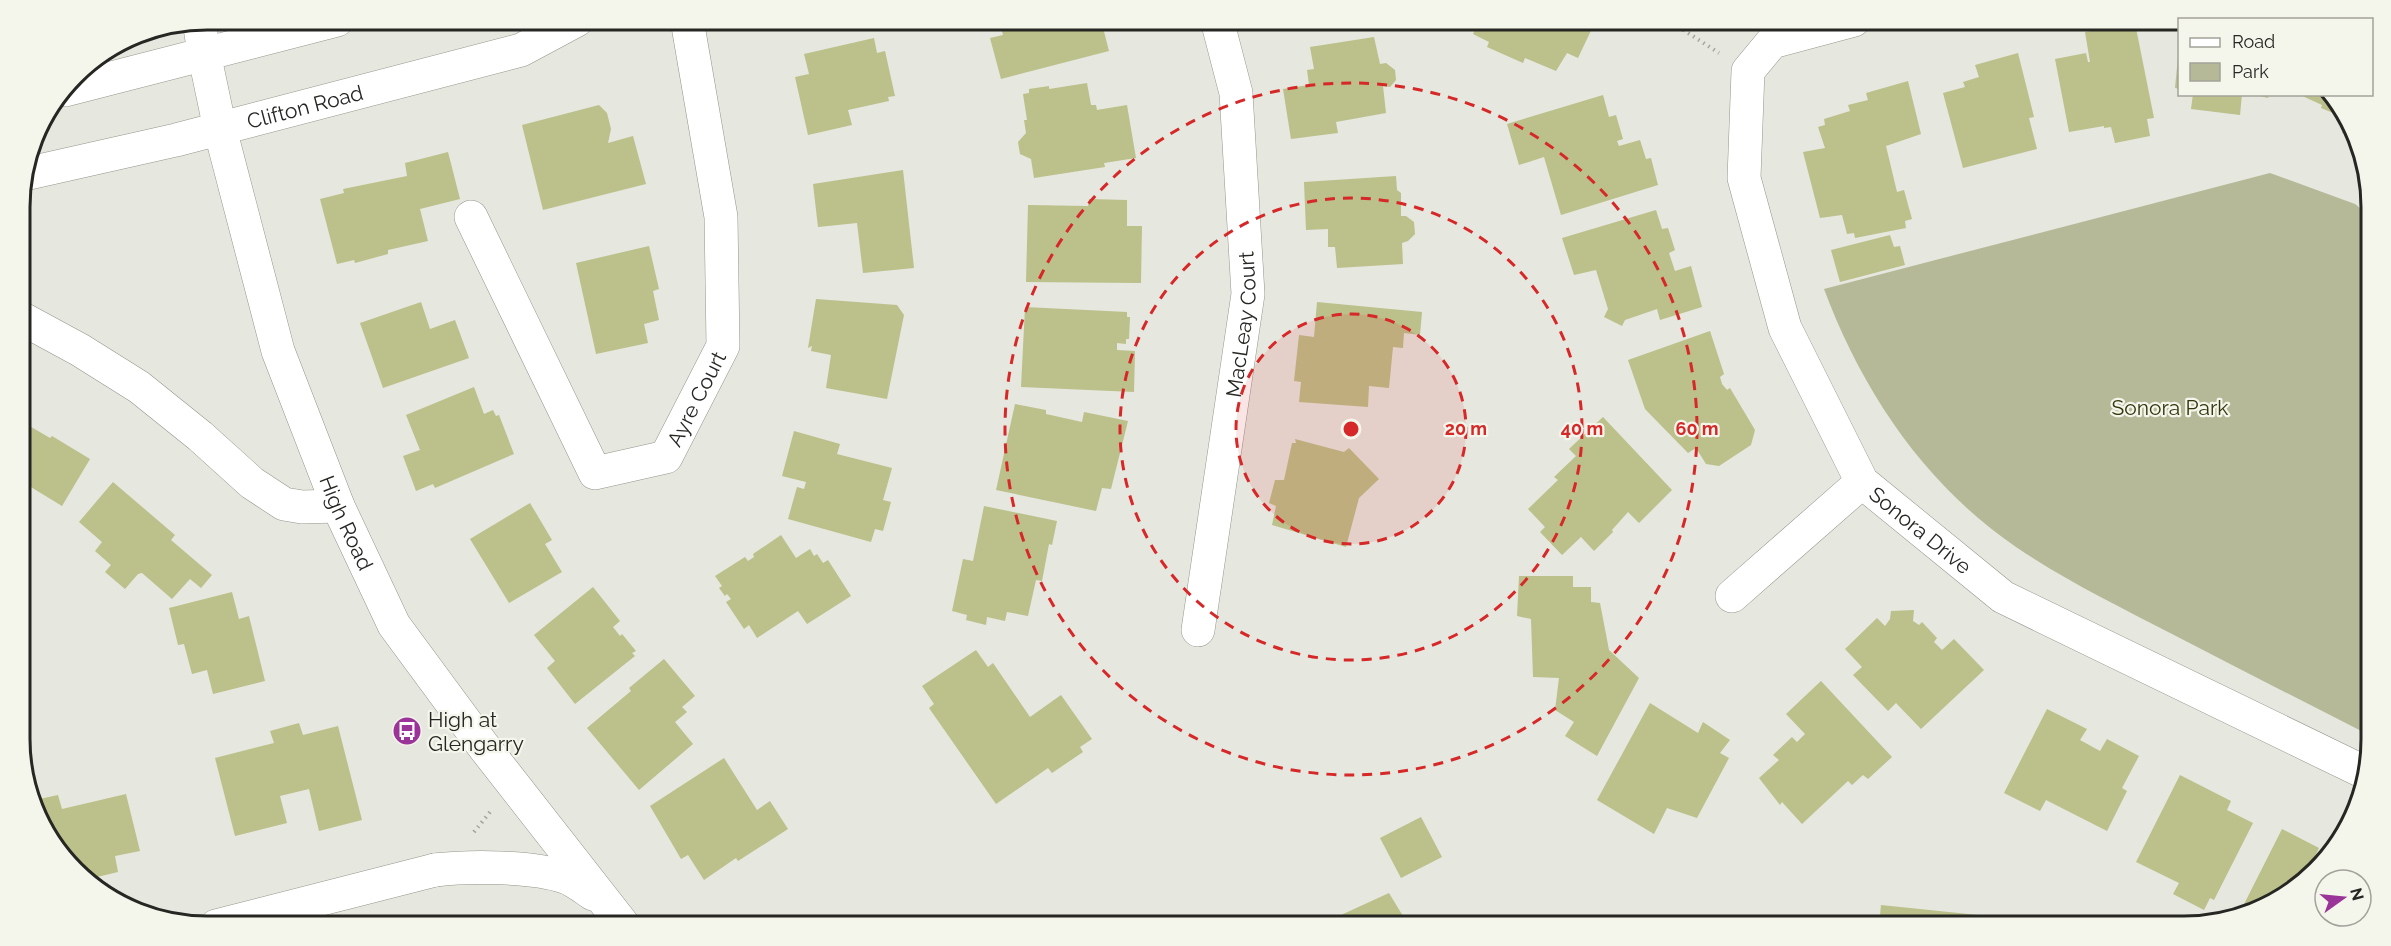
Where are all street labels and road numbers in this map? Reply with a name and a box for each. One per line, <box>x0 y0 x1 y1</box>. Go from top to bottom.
street label: Clifton Road <box>244 79 366 133</box>
street label: MacLeay Court <box>1220 251 1261 399</box>
street label: Ayre Court <box>661 347 731 450</box>
street label: High Road <box>315 472 379 574</box>
street label: Sonora Drive <box>1865 481 1977 579</box>

